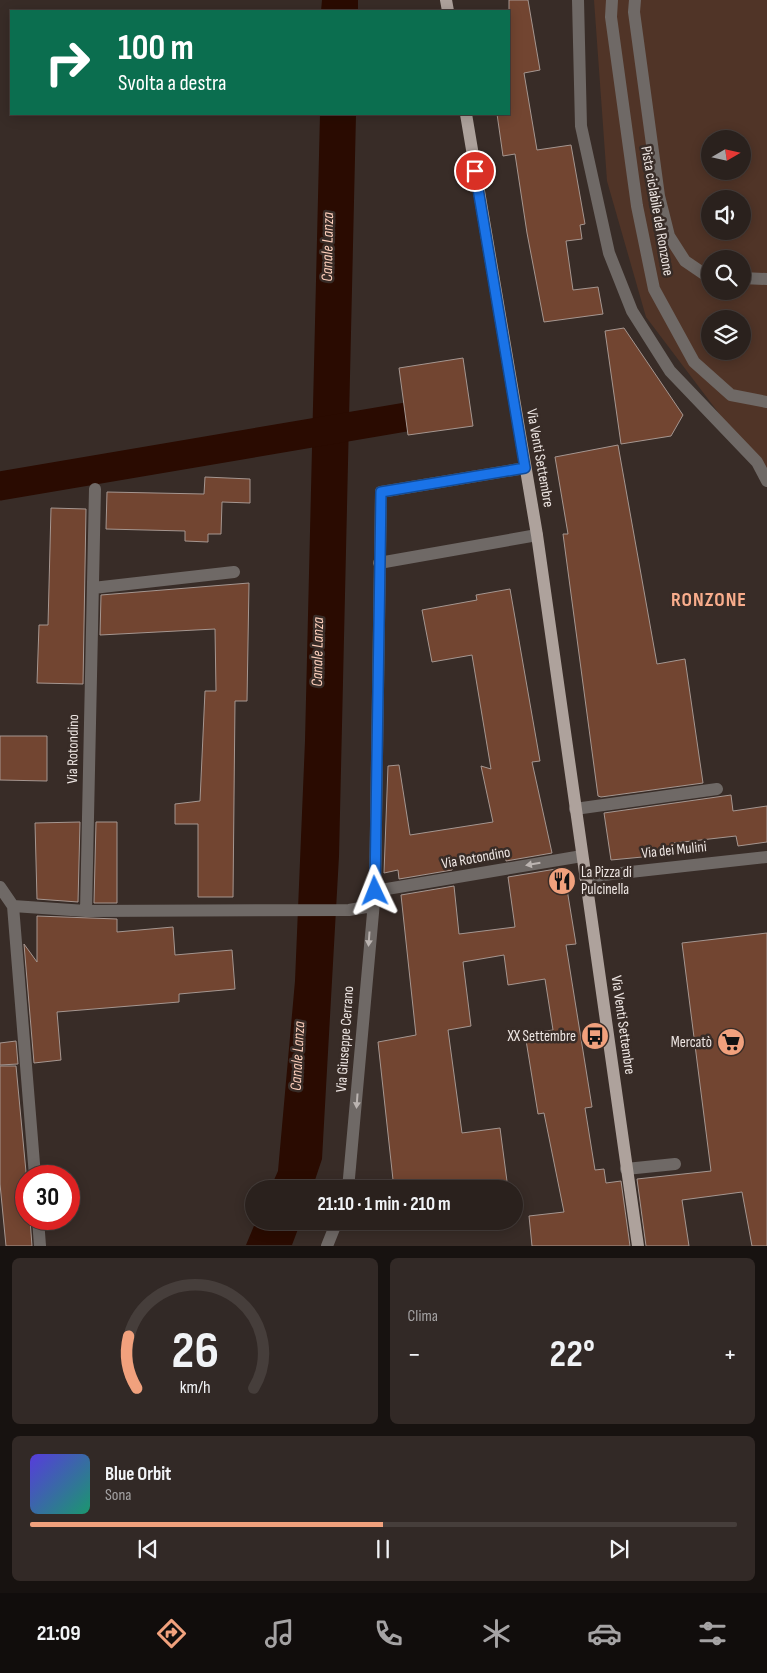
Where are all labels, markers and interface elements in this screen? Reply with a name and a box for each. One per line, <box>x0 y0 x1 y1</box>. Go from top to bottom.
text: 100 m <box>118 27 194 70</box>
icon: right <box>35 30 100 95</box>
text: Svolta a destra <box>118 70 227 97</box>
north arrow <box>701 130 751 180</box>
map controls <box>701 130 751 360</box>
street label: Pista ciclabile del Ronzone <box>636 145 678 277</box>
pin <box>454 150 496 192</box>
icon: arrive <box>461 157 489 185</box>
button: sound <box>701 190 751 240</box>
water label: Canale Lanza <box>318 212 338 282</box>
button: search <box>701 250 751 300</box>
button: layers <box>701 310 751 360</box>
street label: Via Venti Settembre <box>522 407 558 509</box>
district label: RONZONE <box>671 588 747 612</box>
water label: Canale Lanza <box>308 617 328 687</box>
street label: Via Rotondino <box>63 714 83 784</box>
street label: Via dei Mulini <box>640 837 708 863</box>
street label: Via Rotondino <box>440 843 512 873</box>
one-way arrow <box>525 861 541 869</box>
place label: La Pizza di Pulcinella <box>581 863 632 899</box>
position arrow <box>348 864 400 916</box>
restaurant icon: La Pizza di Pulcinella <box>547 866 577 896</box>
one-way arrow <box>365 932 373 948</box>
street label: Via Venti Settembre <box>607 974 639 1076</box>
street label: Via Giuseppe Cerrano <box>332 985 358 1093</box>
water label: Canale Lanza <box>287 1020 309 1091</box>
bus stop icon: XX Settembre <box>580 1021 610 1051</box>
place label: XX Settembre <box>506 1027 576 1046</box>
supermarket icon: Mercatò <box>716 1027 746 1057</box>
place label: Mercatò <box>671 1033 712 1052</box>
one-way arrow <box>353 1094 361 1110</box>
speed limit sign: 30 <box>15 1165 80 1230</box>
text: 21:10 · 1 min · 210 m <box>317 1193 451 1216</box>
text: Clima <box>408 1307 438 1326</box>
text: 26 <box>171 1320 218 1383</box>
text: 22° <box>550 1332 595 1377</box>
text: − <box>408 1338 421 1371</box>
text: + <box>723 1338 737 1371</box>
text: km/h <box>179 1377 210 1398</box>
text: Blue Orbit <box>105 1463 171 1486</box>
text: Sona <box>105 1486 132 1505</box>
icon: previous <box>134 1535 162 1563</box>
icon: pause <box>369 1535 397 1563</box>
icon: next <box>605 1535 633 1563</box>
icon: directions <box>154 1616 189 1651</box>
icon: music <box>262 1616 297 1651</box>
icon: phone <box>371 1616 406 1651</box>
icon: climate <box>479 1616 514 1651</box>
icon: car <box>587 1616 622 1651</box>
icon: filters <box>695 1616 730 1651</box>
text: 21:09 <box>37 1620 81 1647</box>

